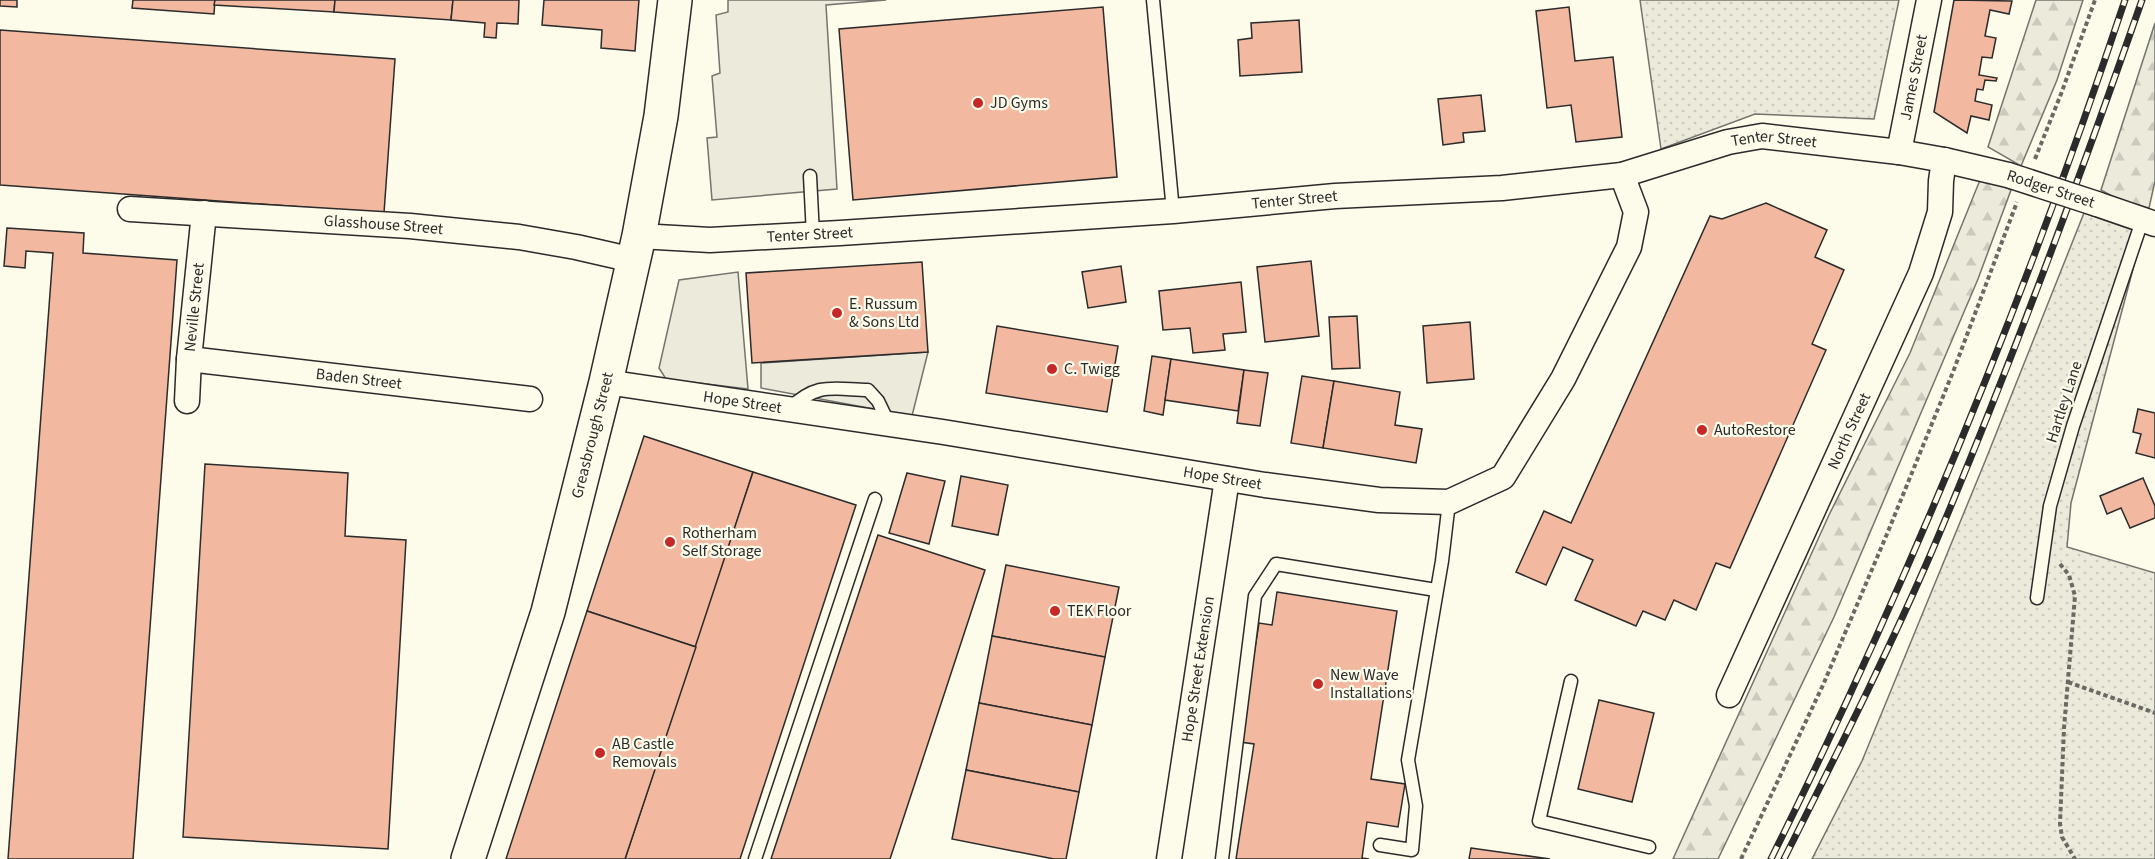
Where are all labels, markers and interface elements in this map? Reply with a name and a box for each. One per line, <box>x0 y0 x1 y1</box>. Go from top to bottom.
street label: James Street <box>1894 32 1933 122</box>
place label: JD Gyms <box>990 92 1048 114</box>
marker: JD Gyms <box>971 96 985 110</box>
street label: Tenter Street <box>1729 125 1818 153</box>
street label: Rodger Street <box>2004 164 2098 214</box>
street label: Tenter Street <box>1250 185 1339 215</box>
street label: Glasshouse Street <box>323 210 445 240</box>
street label: Tenter Street <box>766 221 854 248</box>
street label: Neville Street <box>179 261 210 353</box>
place label: E. Russum & Sons Ltd <box>849 293 919 333</box>
marker: E. Russum & Sons Ltd <box>830 306 844 320</box>
place label: C. Twigg <box>1064 358 1120 380</box>
street label: Hartley Lane <box>2040 358 2088 446</box>
marker: C. Twigg <box>1045 362 1059 376</box>
street label: Baden Street <box>315 363 404 395</box>
street label: Greasbrough Street <box>566 369 619 501</box>
street label: Hope Street <box>702 386 784 419</box>
street label: North Street <box>1822 389 1876 473</box>
place label: AutoRestore <box>1714 419 1796 441</box>
marker: AutoRestore <box>1695 423 1709 437</box>
street label: Hope Street <box>1182 461 1264 495</box>
place label: Rotherham Self Storage <box>682 522 762 562</box>
marker: Rotherham Self Storage <box>663 535 677 549</box>
street label: Hope Street Extension <box>1176 595 1220 744</box>
place label: TEK Floor <box>1067 600 1132 622</box>
marker: TEK Floor <box>1048 604 1062 618</box>
place label: New Wave Installations <box>1330 664 1412 704</box>
marker: New Wave Installations <box>1311 677 1325 691</box>
place label: AB Castle Removals <box>612 733 677 773</box>
marker: AB Castle Removals <box>593 746 607 760</box>

